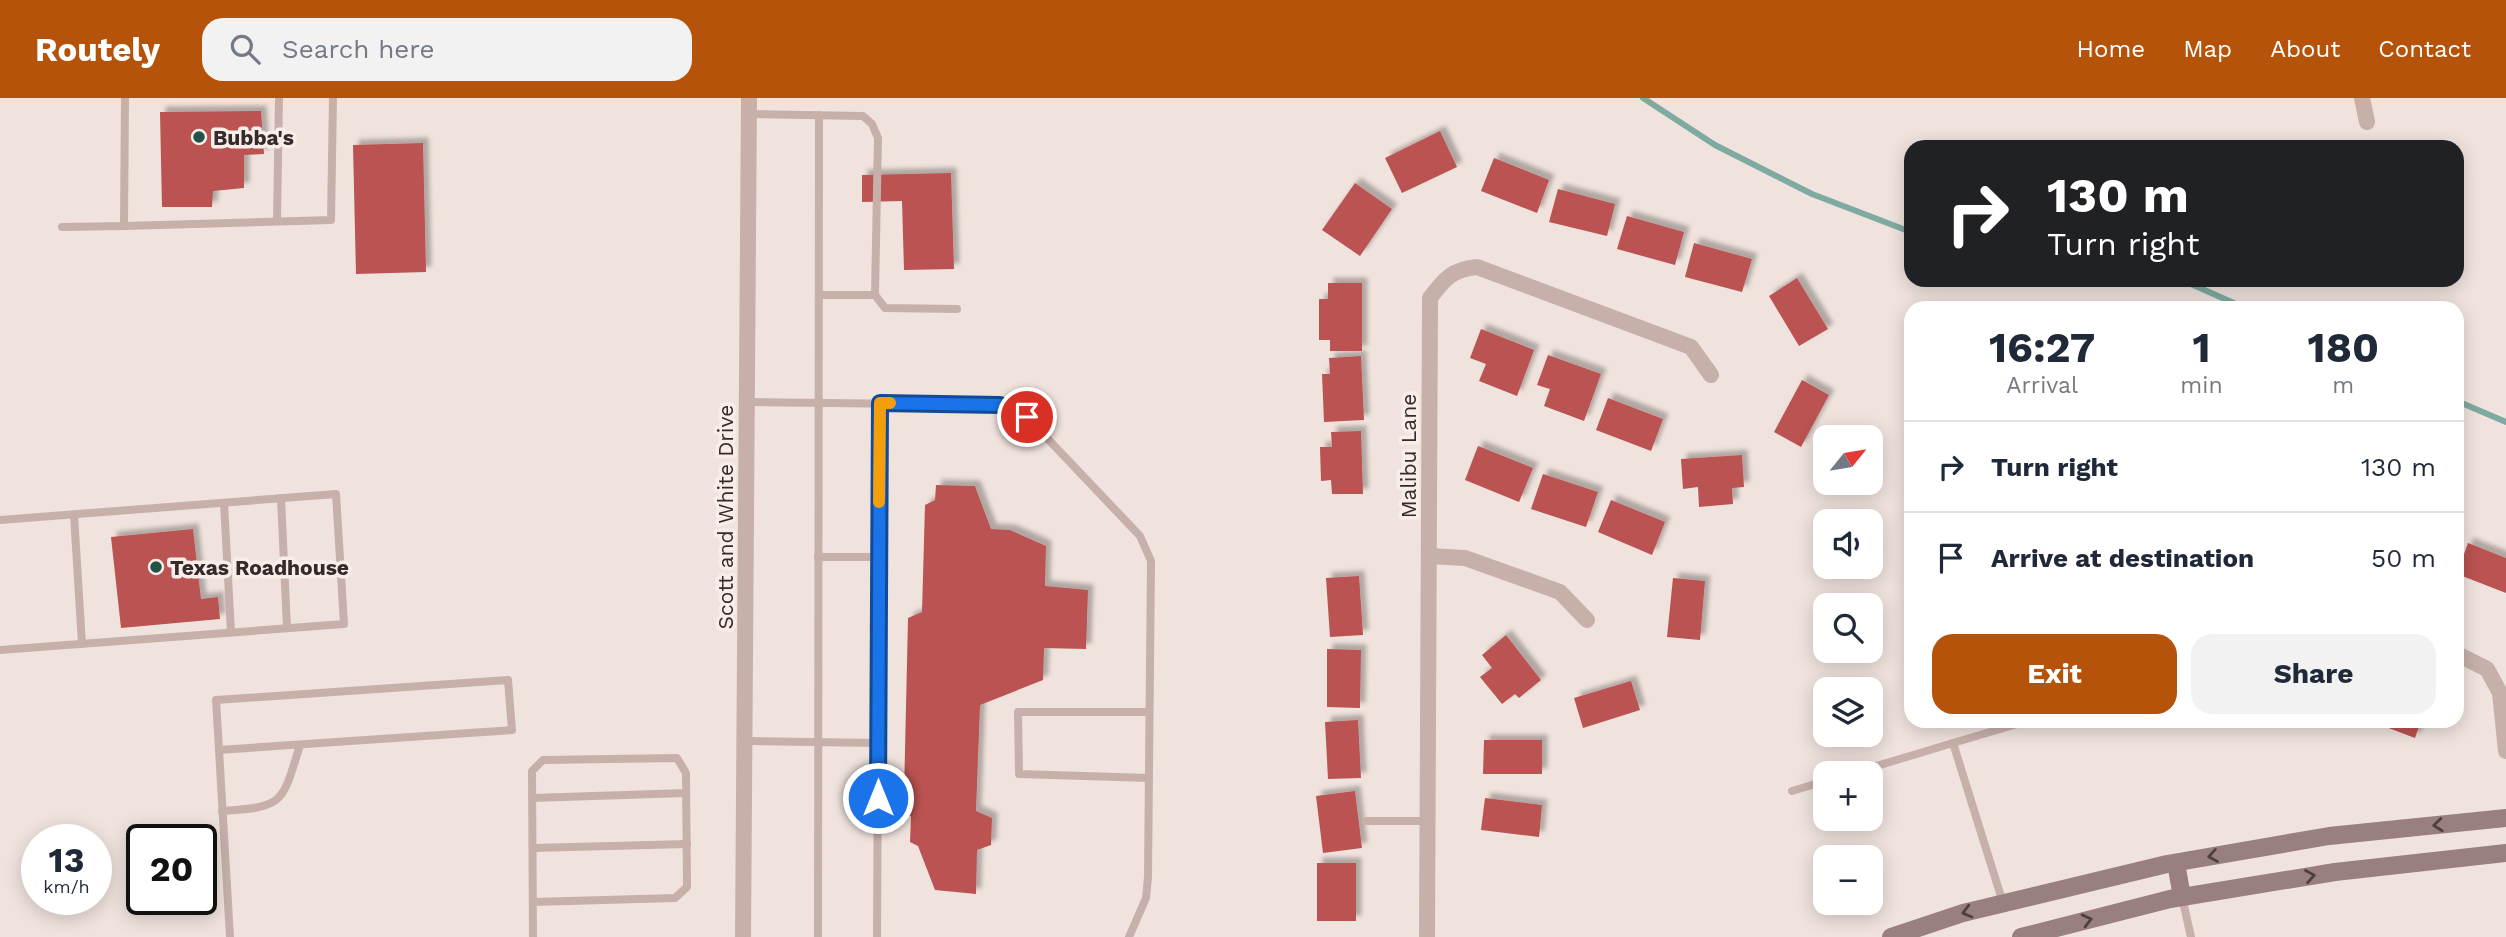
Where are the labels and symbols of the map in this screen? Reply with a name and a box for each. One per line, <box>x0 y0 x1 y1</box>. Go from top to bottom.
place label: Bubba's <box>213 125 294 150</box>
marker: Bubba's <box>191 129 207 145</box>
pin <box>997 387 1057 447</box>
street label: Malibu Lane <box>1396 394 1421 518</box>
street label: Scott and White Drive <box>713 405 738 629</box>
north arrow <box>1813 425 1883 495</box>
place label: Texas Roadhouse <box>170 555 349 580</box>
marker: Texas Roadhouse <box>148 559 164 575</box>
position arrow <box>841 761 915 835</box>
one-way arrow <box>2432 817 2444 832</box>
speed limit sign: 20 <box>126 824 217 915</box>
one-way arrow <box>2207 848 2219 863</box>
one-way arrow <box>2304 869 2316 884</box>
one-way arrow <box>1962 904 1974 918</box>
one-way arrow <box>2081 914 2093 928</box>

